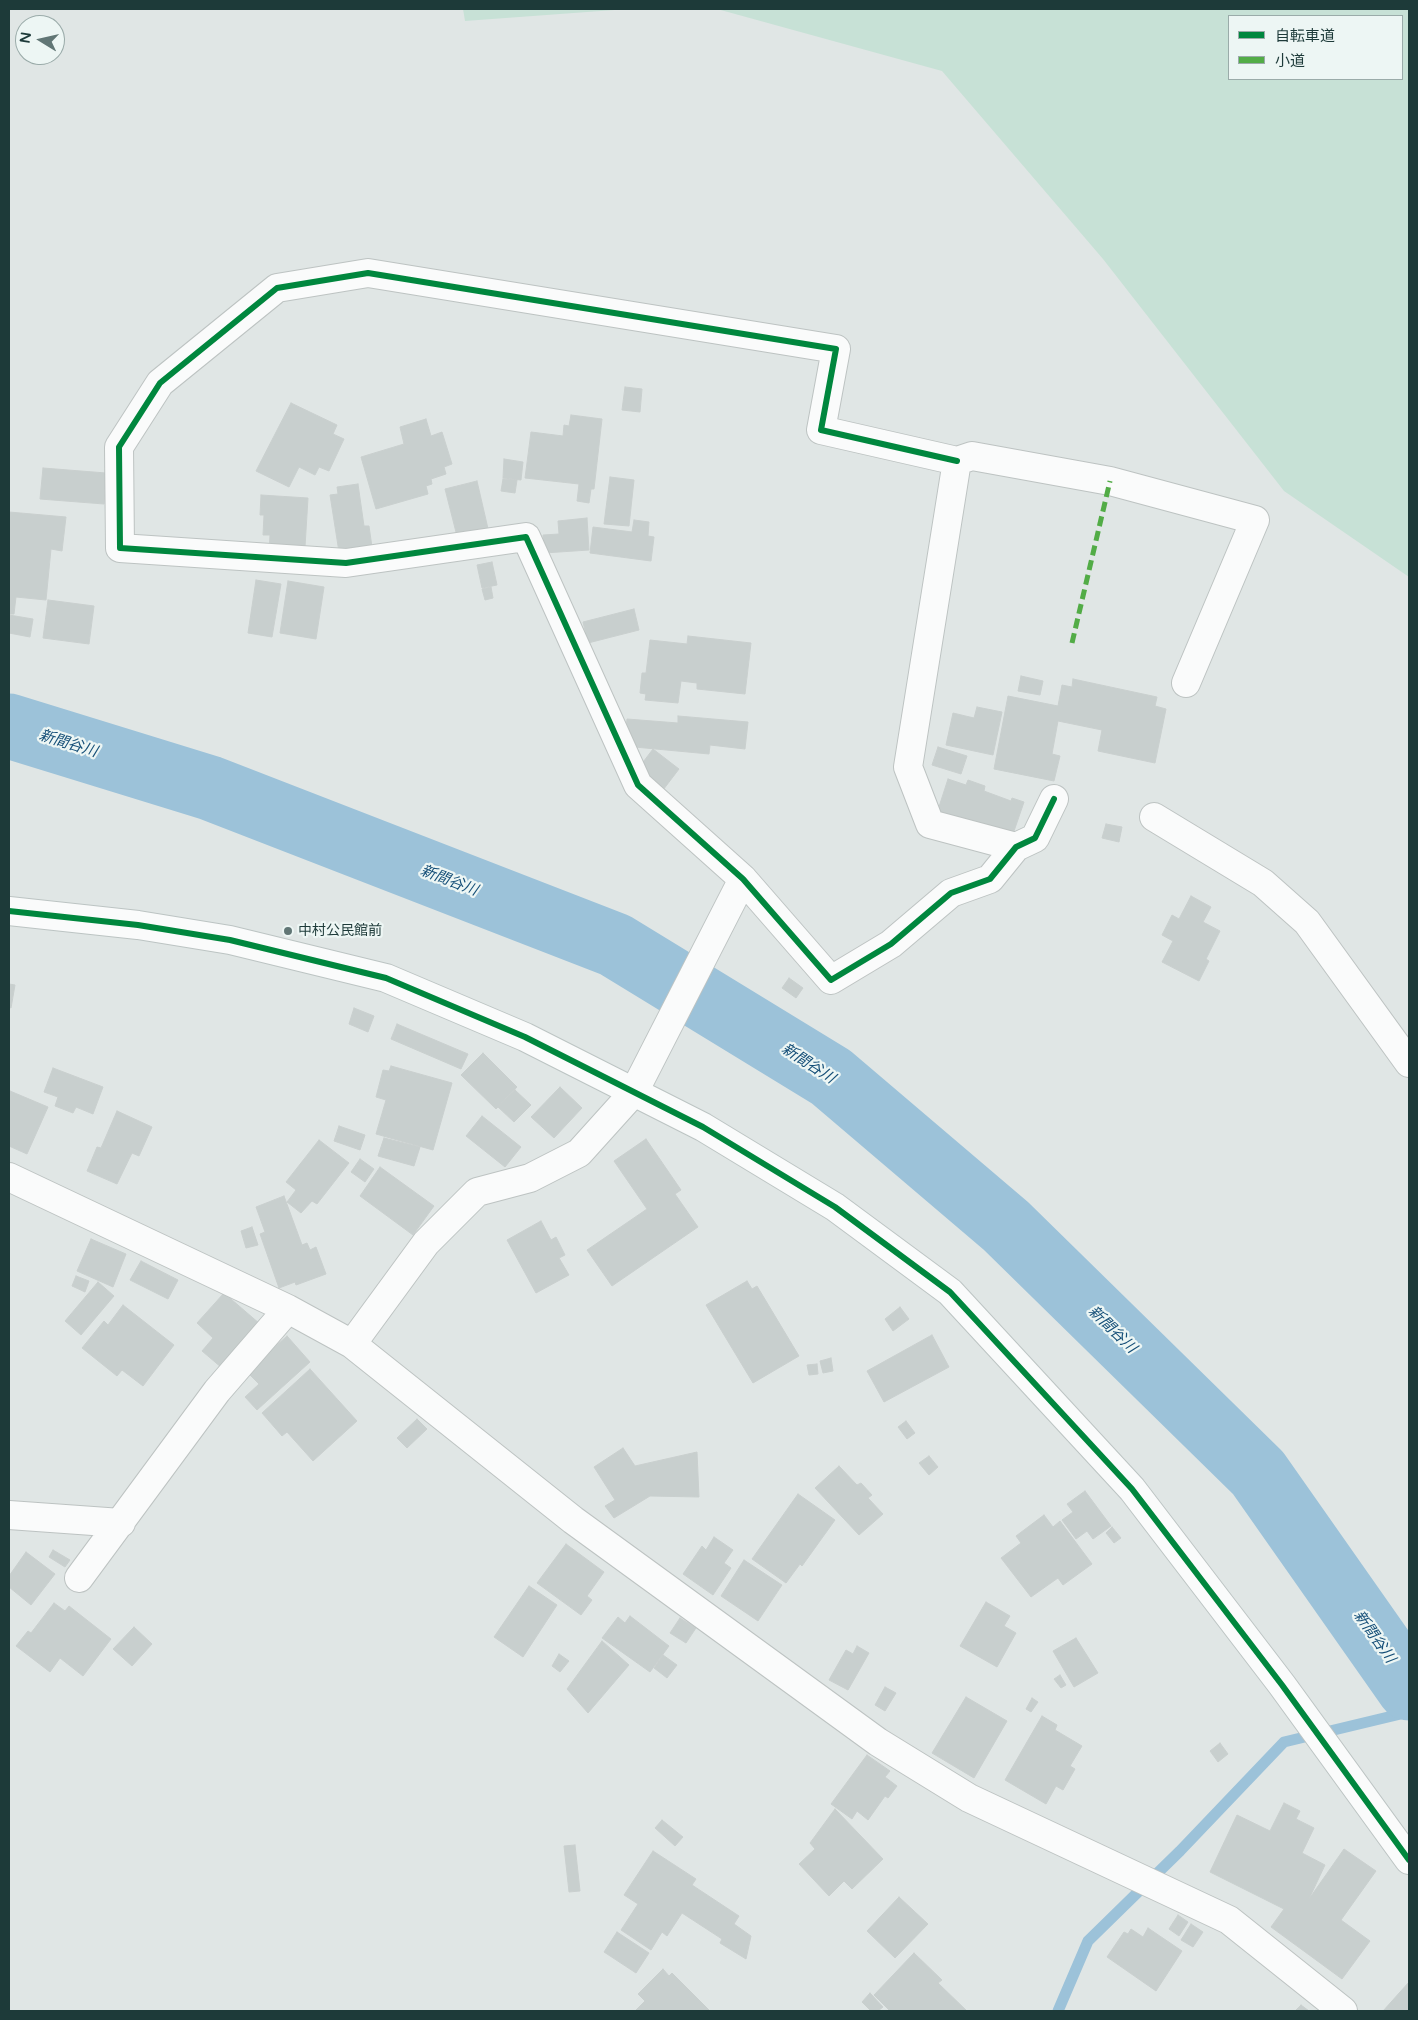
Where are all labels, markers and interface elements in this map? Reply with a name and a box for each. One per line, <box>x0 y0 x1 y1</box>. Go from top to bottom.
north arrow <box>15 15 65 65</box>
legend <box>1228 15 1403 80</box>
text: 自転車道 <box>1275 27 1335 45</box>
text: N <box>16 31 35 45</box>
text: 小道 <box>1275 52 1305 70</box>
water label: 新間谷川 <box>37 727 99 761</box>
water label: 新間谷川 <box>418 862 480 900</box>
place label: 中村公民館前 <box>298 923 382 939</box>
marker: 中村公民館前 <box>282 925 294 937</box>
water label: 新間谷川 <box>778 1040 838 1088</box>
water label: 新間谷川 <box>1084 1303 1140 1357</box>
water label: 新間谷川 <box>1349 1607 1399 1667</box>

